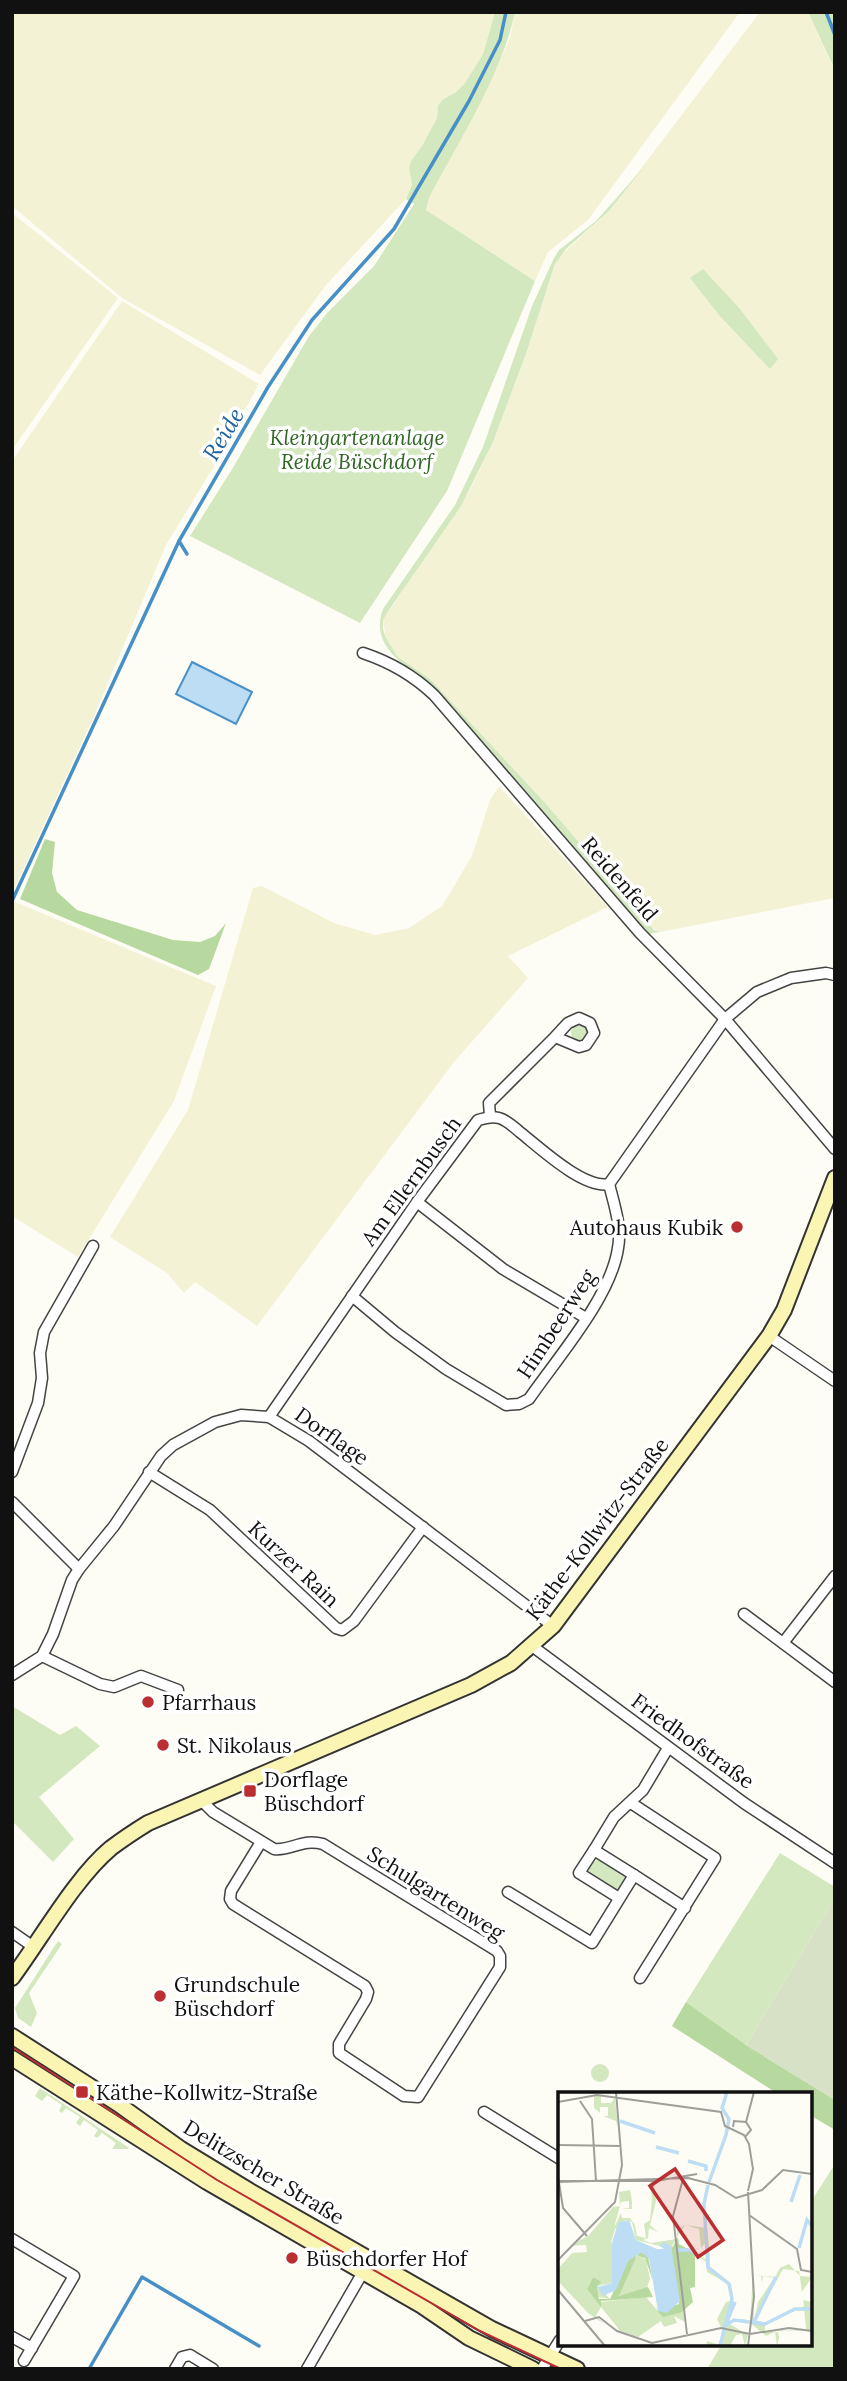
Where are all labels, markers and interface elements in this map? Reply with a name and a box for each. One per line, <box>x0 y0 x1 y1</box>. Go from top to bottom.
water label: Reide <box>196 402 250 466</box>
park label: Kleingartenanlage Reide Büschdorf <box>270 424 444 475</box>
street label: Reidenfeld <box>576 831 664 927</box>
street label: Am Ellernbusch <box>354 1111 467 1252</box>
place label: Autohaus Kubik <box>569 1214 724 1241</box>
marker: Autohaus Kubik <box>729 1219 745 1235</box>
street label: Himbeerweg <box>511 1264 601 1384</box>
street label: Dorflage <box>290 1401 374 1471</box>
street label: Käthe-Kollwitz-Straße <box>520 1432 674 1626</box>
street label: Kurzer Rain <box>243 1515 345 1613</box>
street label: Friedhofstraße <box>626 1687 760 1795</box>
place label: Pfarrhaus <box>162 1689 256 1716</box>
marker: Pfarrhaus <box>140 1694 156 1710</box>
place label: St. Nikolaus <box>177 1732 292 1759</box>
marker: St. Nikolaus <box>155 1737 171 1753</box>
place label: Dorflage Büschdorf <box>264 1766 366 1817</box>
marker: Dorflage Büschdorf <box>242 1783 258 1799</box>
street label: Schulgartenweg <box>362 1840 510 1946</box>
place label: Grundschule Büschdorf <box>174 1971 300 2022</box>
marker: Grundschule Büschdorf <box>152 1988 168 2004</box>
place label: Käthe-Kollwitz-Straße <box>96 2079 318 2106</box>
marker: Käthe-Kollwitz-Straße <box>74 2084 90 2100</box>
inset map <box>558 2092 812 2346</box>
street label: Delitzscher Straße <box>179 2113 349 2231</box>
place label: Büschdorfer Hof <box>306 2245 469 2272</box>
marker: Büschdorfer Hof <box>284 2250 300 2266</box>

